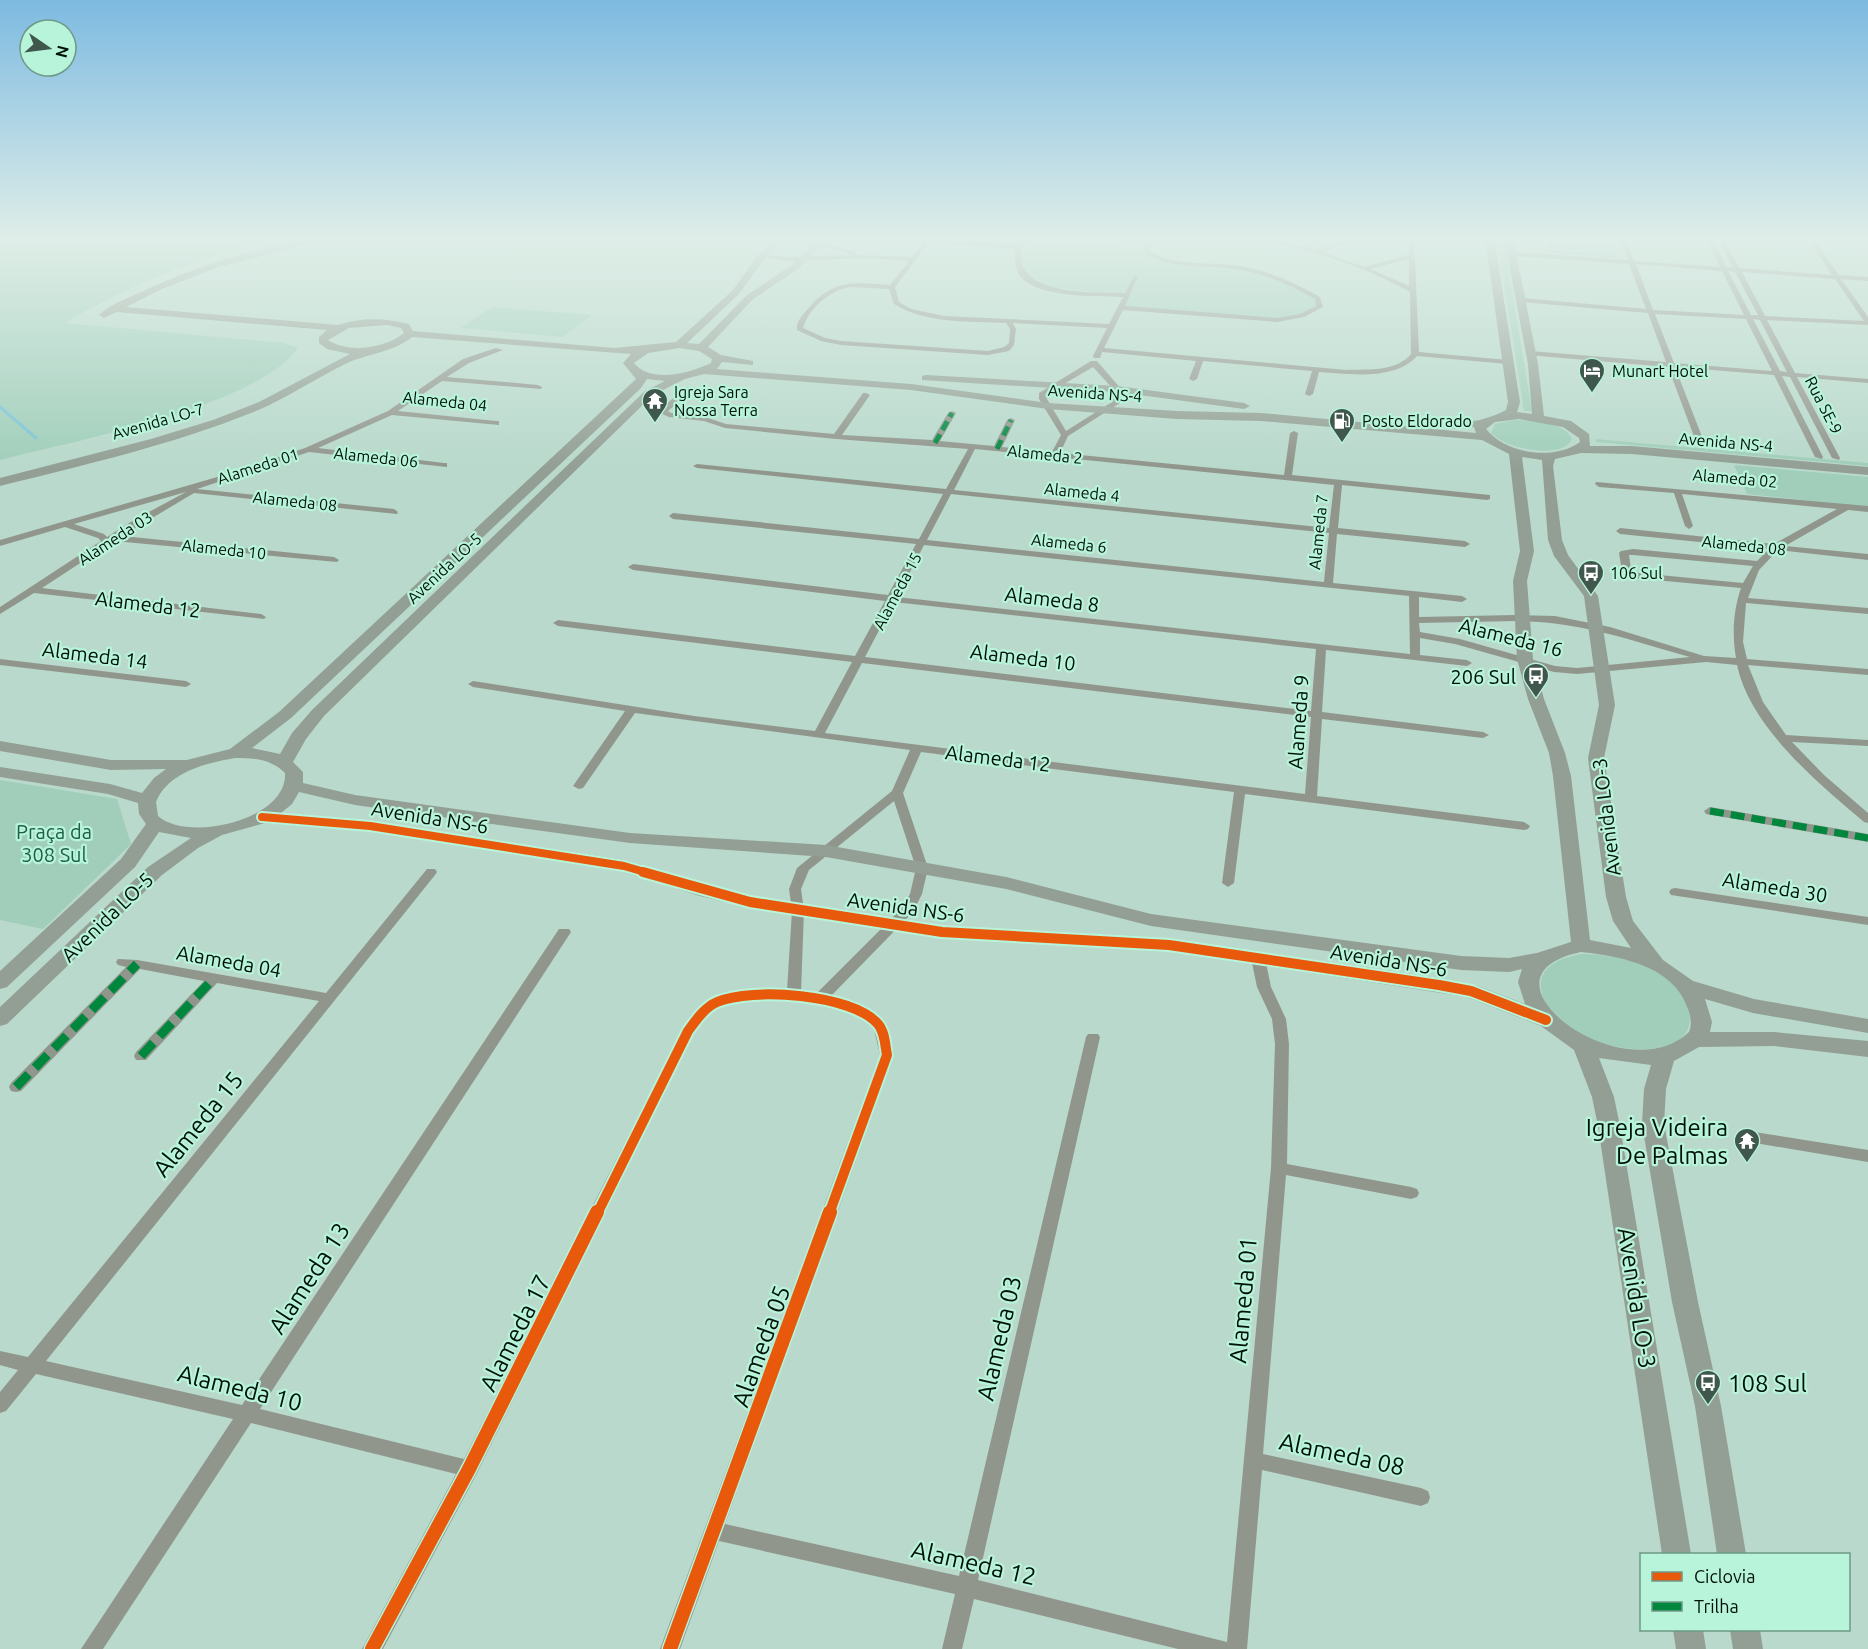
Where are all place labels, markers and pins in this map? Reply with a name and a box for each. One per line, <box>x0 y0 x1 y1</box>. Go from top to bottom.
hotel icon: Munart Hotel <box>1577 356 1607 394</box>
place label: Munart Hotel <box>1612 362 1708 380</box>
place label: Igreja Sara Nossa Terra <box>674 383 758 419</box>
temple icon: Igreja Sara Nossa Terra <box>640 386 670 424</box>
fuel station icon: Posto Eldorado <box>1327 406 1357 444</box>
place label: Posto Eldorado <box>1362 412 1472 430</box>
bus stop icon: 106 Sul <box>1576 558 1606 596</box>
place label: 106 Sul <box>1610 564 1662 582</box>
bus stop icon: 206 Sul <box>1521 661 1551 699</box>
place label: 206 Sul <box>1450 665 1516 688</box>
place label: Igreja Videira De Palmas <box>1586 1114 1728 1169</box>
temple icon: Igreja Videira De Palmas <box>1732 1126 1762 1164</box>
bus stop icon: 108 Sul <box>1693 1368 1723 1406</box>
place label: 108 Sul <box>1728 1370 1807 1397</box>

